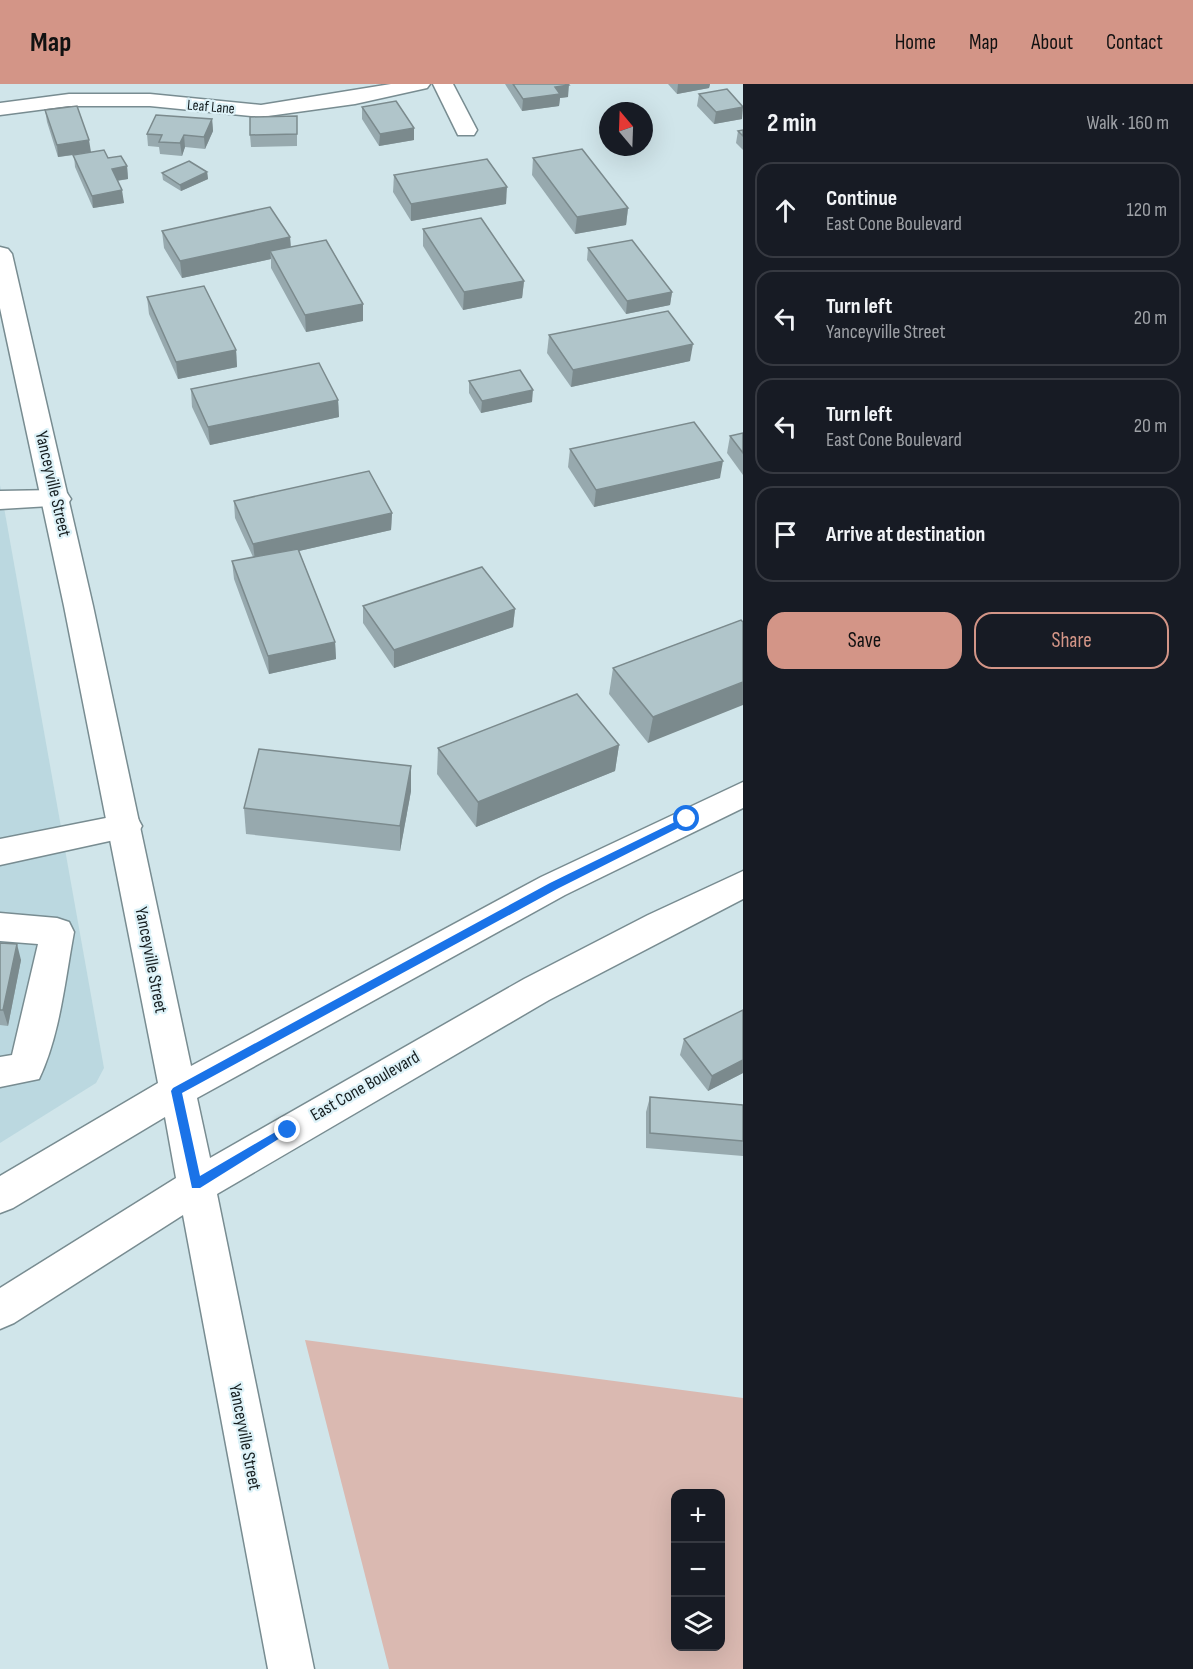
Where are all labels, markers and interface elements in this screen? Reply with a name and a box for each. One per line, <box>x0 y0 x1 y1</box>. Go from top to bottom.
text: Map <box>30 26 71 59</box>
text: Home <box>895 30 936 55</box>
text: Map <box>969 30 998 55</box>
text: About <box>1031 30 1073 55</box>
text: Contact <box>1106 30 1163 55</box>
street label: Leaf Lane <box>186 95 236 119</box>
north arrow <box>599 102 653 156</box>
text: 2 min <box>767 108 817 139</box>
text: Walk · 160 m <box>1086 111 1169 135</box>
text: Continue <box>826 185 897 212</box>
icon: ahead <box>769 194 802 227</box>
text: 120 m <box>1127 198 1167 222</box>
text: East Cone Boulevard <box>826 212 962 236</box>
text: Turn left <box>826 293 892 320</box>
icon: left <box>769 302 802 335</box>
text: 20 m <box>1134 306 1167 330</box>
text: Yanceyville Street <box>826 320 946 344</box>
text: Turn left <box>826 401 892 428</box>
icon: left <box>769 410 802 443</box>
text: 20 m <box>1134 414 1167 438</box>
text: East Cone Boulevard <box>826 428 962 452</box>
street label: Yanceyville Street <box>31 429 75 539</box>
icon: arrive <box>769 518 802 551</box>
text: Arrive at destination <box>826 521 985 548</box>
button: Save <box>767 612 962 669</box>
button: Share <box>974 612 1169 669</box>
route start <box>673 805 699 831</box>
street label: Yanceyville Street <box>130 905 172 1015</box>
street label: East Cone Boulevard <box>307 1046 423 1126</box>
route end <box>274 1116 300 1142</box>
street label: Yanceyville Street <box>224 1382 266 1492</box>
map controls <box>671 1489 725 1651</box>
button: + <box>671 1489 725 1543</box>
button: − <box>671 1543 725 1597</box>
button: layers <box>671 1597 725 1651</box>

